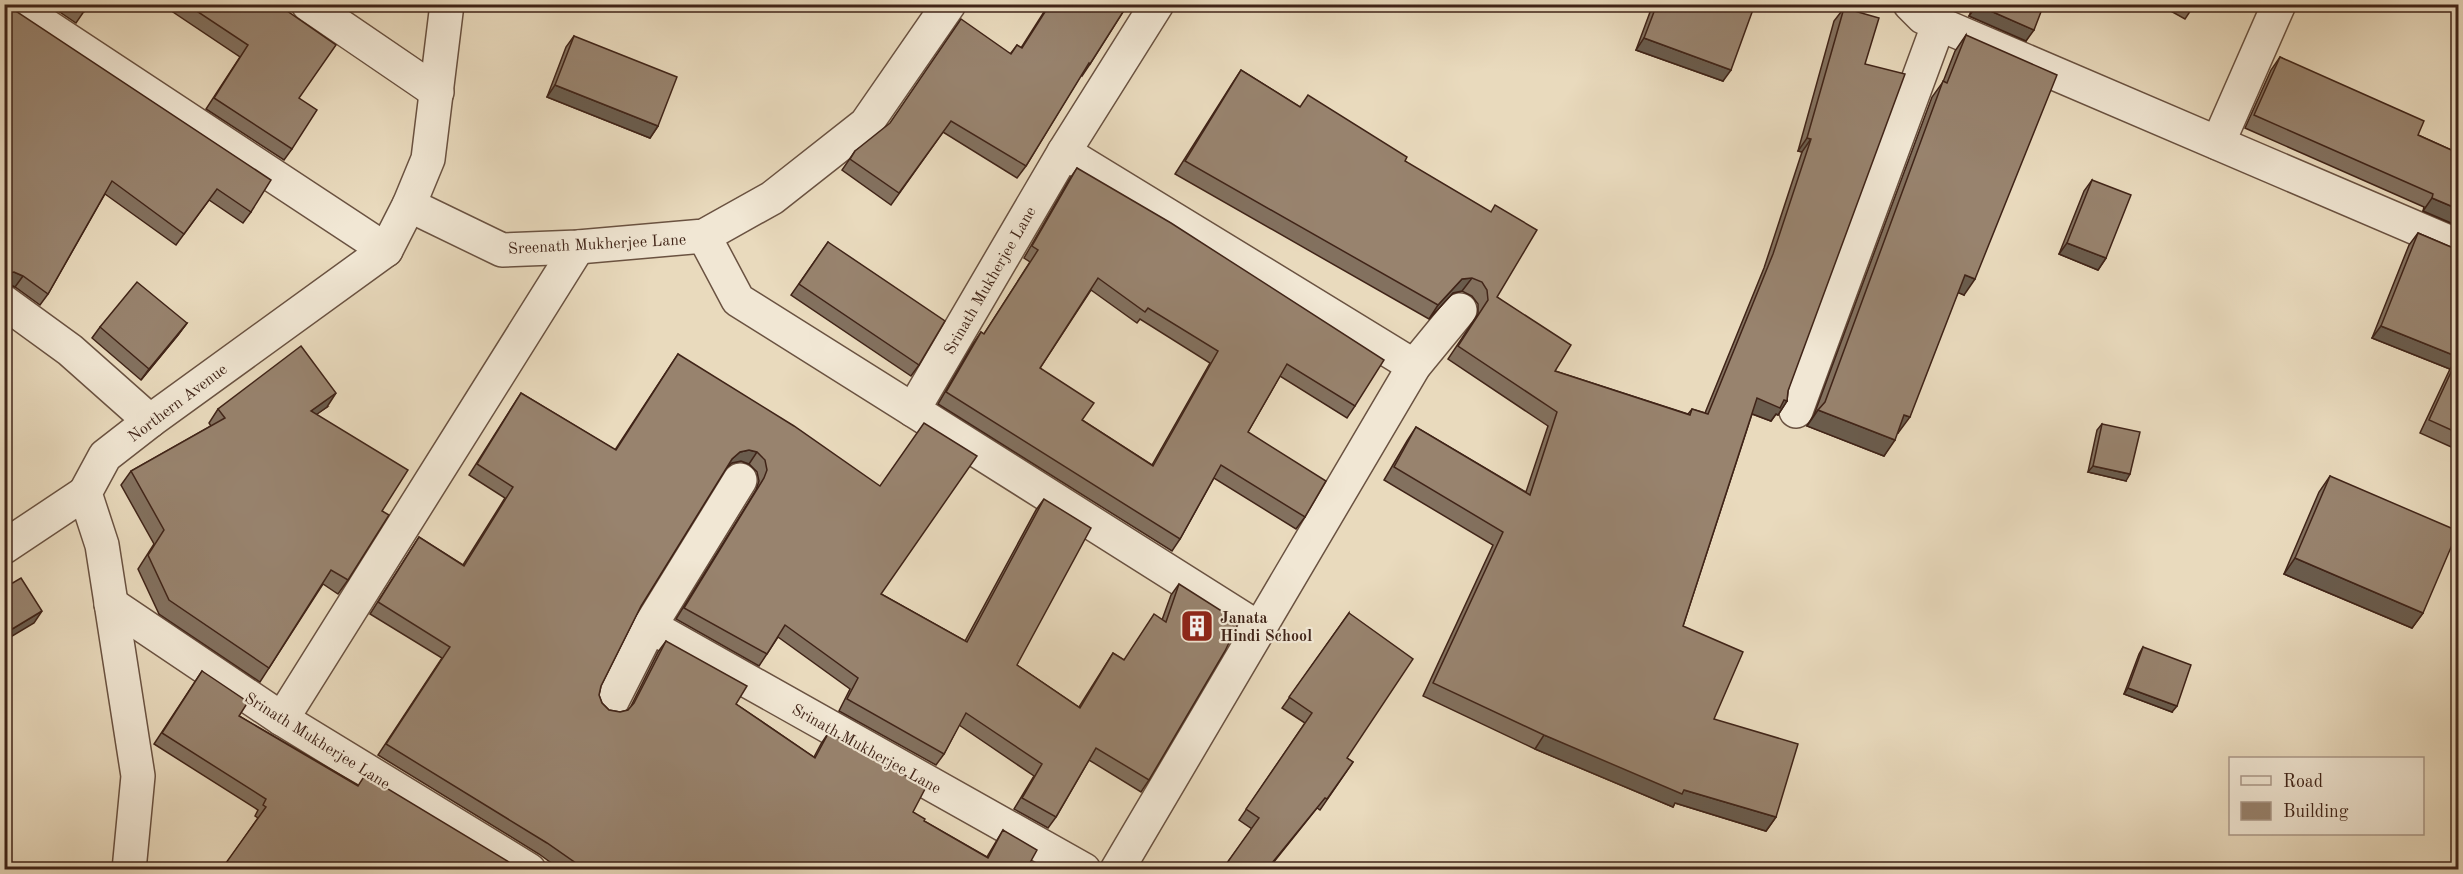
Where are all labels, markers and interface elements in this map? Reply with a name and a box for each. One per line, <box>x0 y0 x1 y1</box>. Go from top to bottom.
street label: Srinath Mukherjee Lane <box>942 204 1040 358</box>
street label: Sreenath Mukherjee Lane <box>508 232 687 258</box>
street label: Northern Avenue <box>126 361 231 446</box>
building icon: Janata Hindi School <box>1179 608 1215 644</box>
place label: Janata Hindi School <box>1220 611 1312 645</box>
street label: Srinath Mukherjee Lane <box>241 690 392 793</box>
street label: Srinath Mukherjee Lane <box>789 702 943 797</box>
legend <box>2229 757 2424 835</box>
text: Road <box>2283 773 2323 791</box>
text: Building <box>2283 803 2349 821</box>

